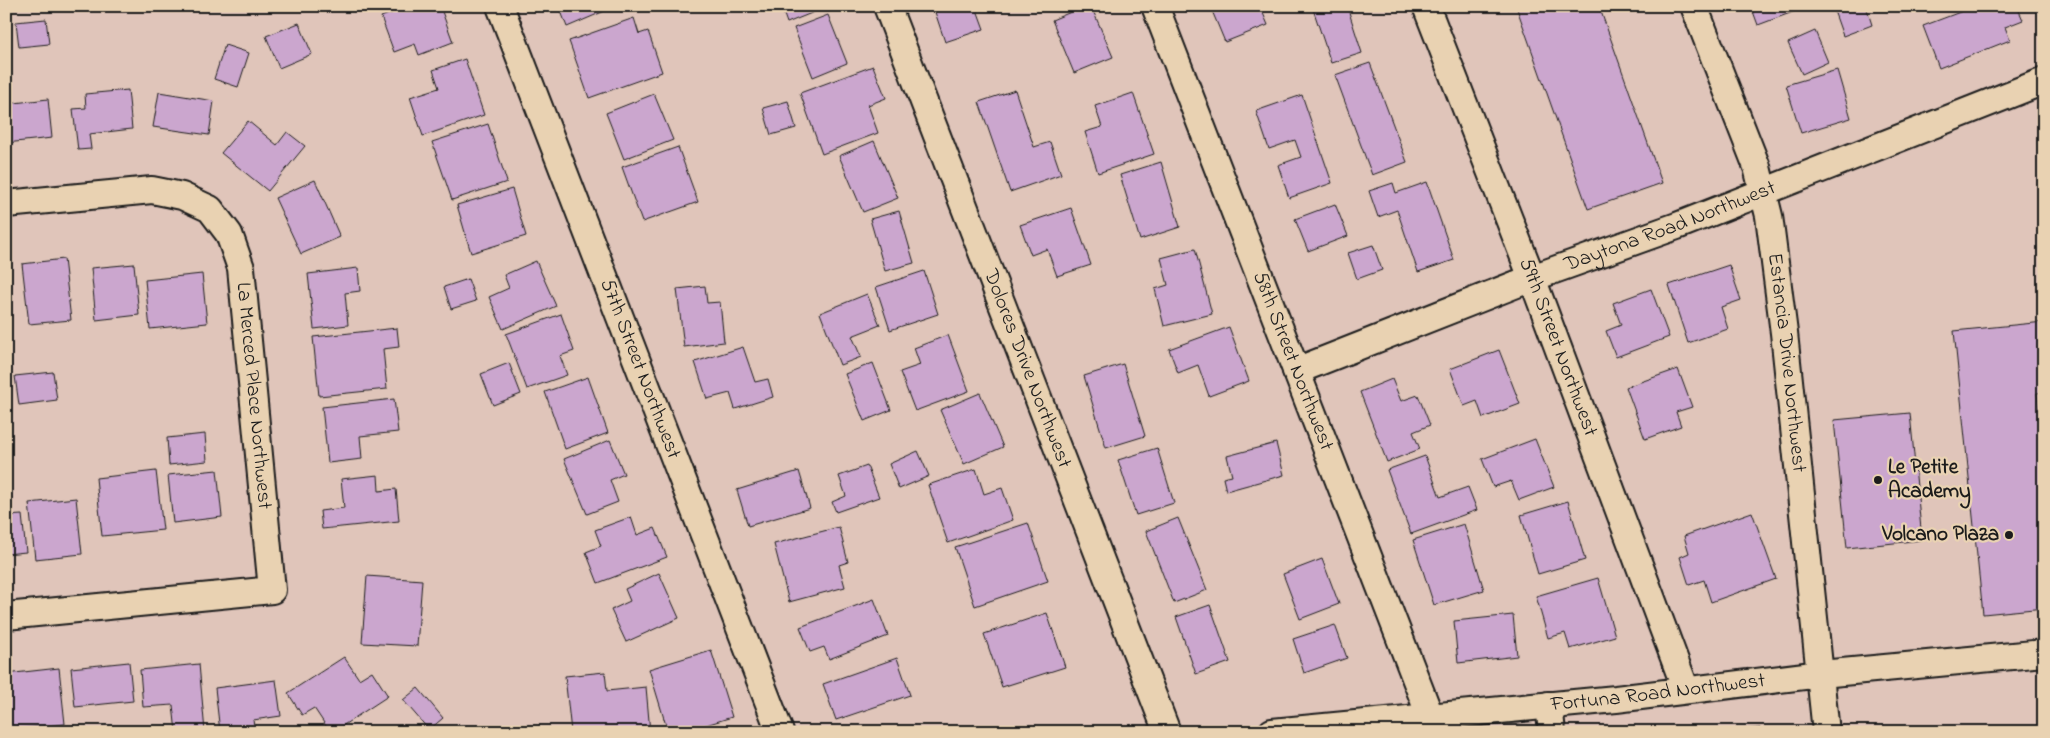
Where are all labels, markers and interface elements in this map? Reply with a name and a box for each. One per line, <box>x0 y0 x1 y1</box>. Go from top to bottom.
street label: Daytona Road Northwest <box>1559 173 1780 281</box>
street label: Estancia Drive Northwest <box>1759 251 1814 474</box>
street label: 59th Street Northwest <box>1511 254 1605 441</box>
street label: Dolores Drive Northwest <box>975 264 1079 473</box>
street label: 58th Street Northwest <box>1244 267 1341 455</box>
street label: 57th Street Northwest <box>592 275 688 463</box>
street label: La Merced Place Northwest <box>227 281 279 511</box>
place label: Le Petite Academy <box>1888 453 1971 509</box>
marker: Le Petite Academy <box>1872 474 1884 486</box>
place label: Volcano Plaza <box>1881 520 1999 550</box>
marker: Volcano Plaza <box>2003 529 2015 541</box>
street label: Fortuna Road Northwest <box>1548 666 1767 720</box>

